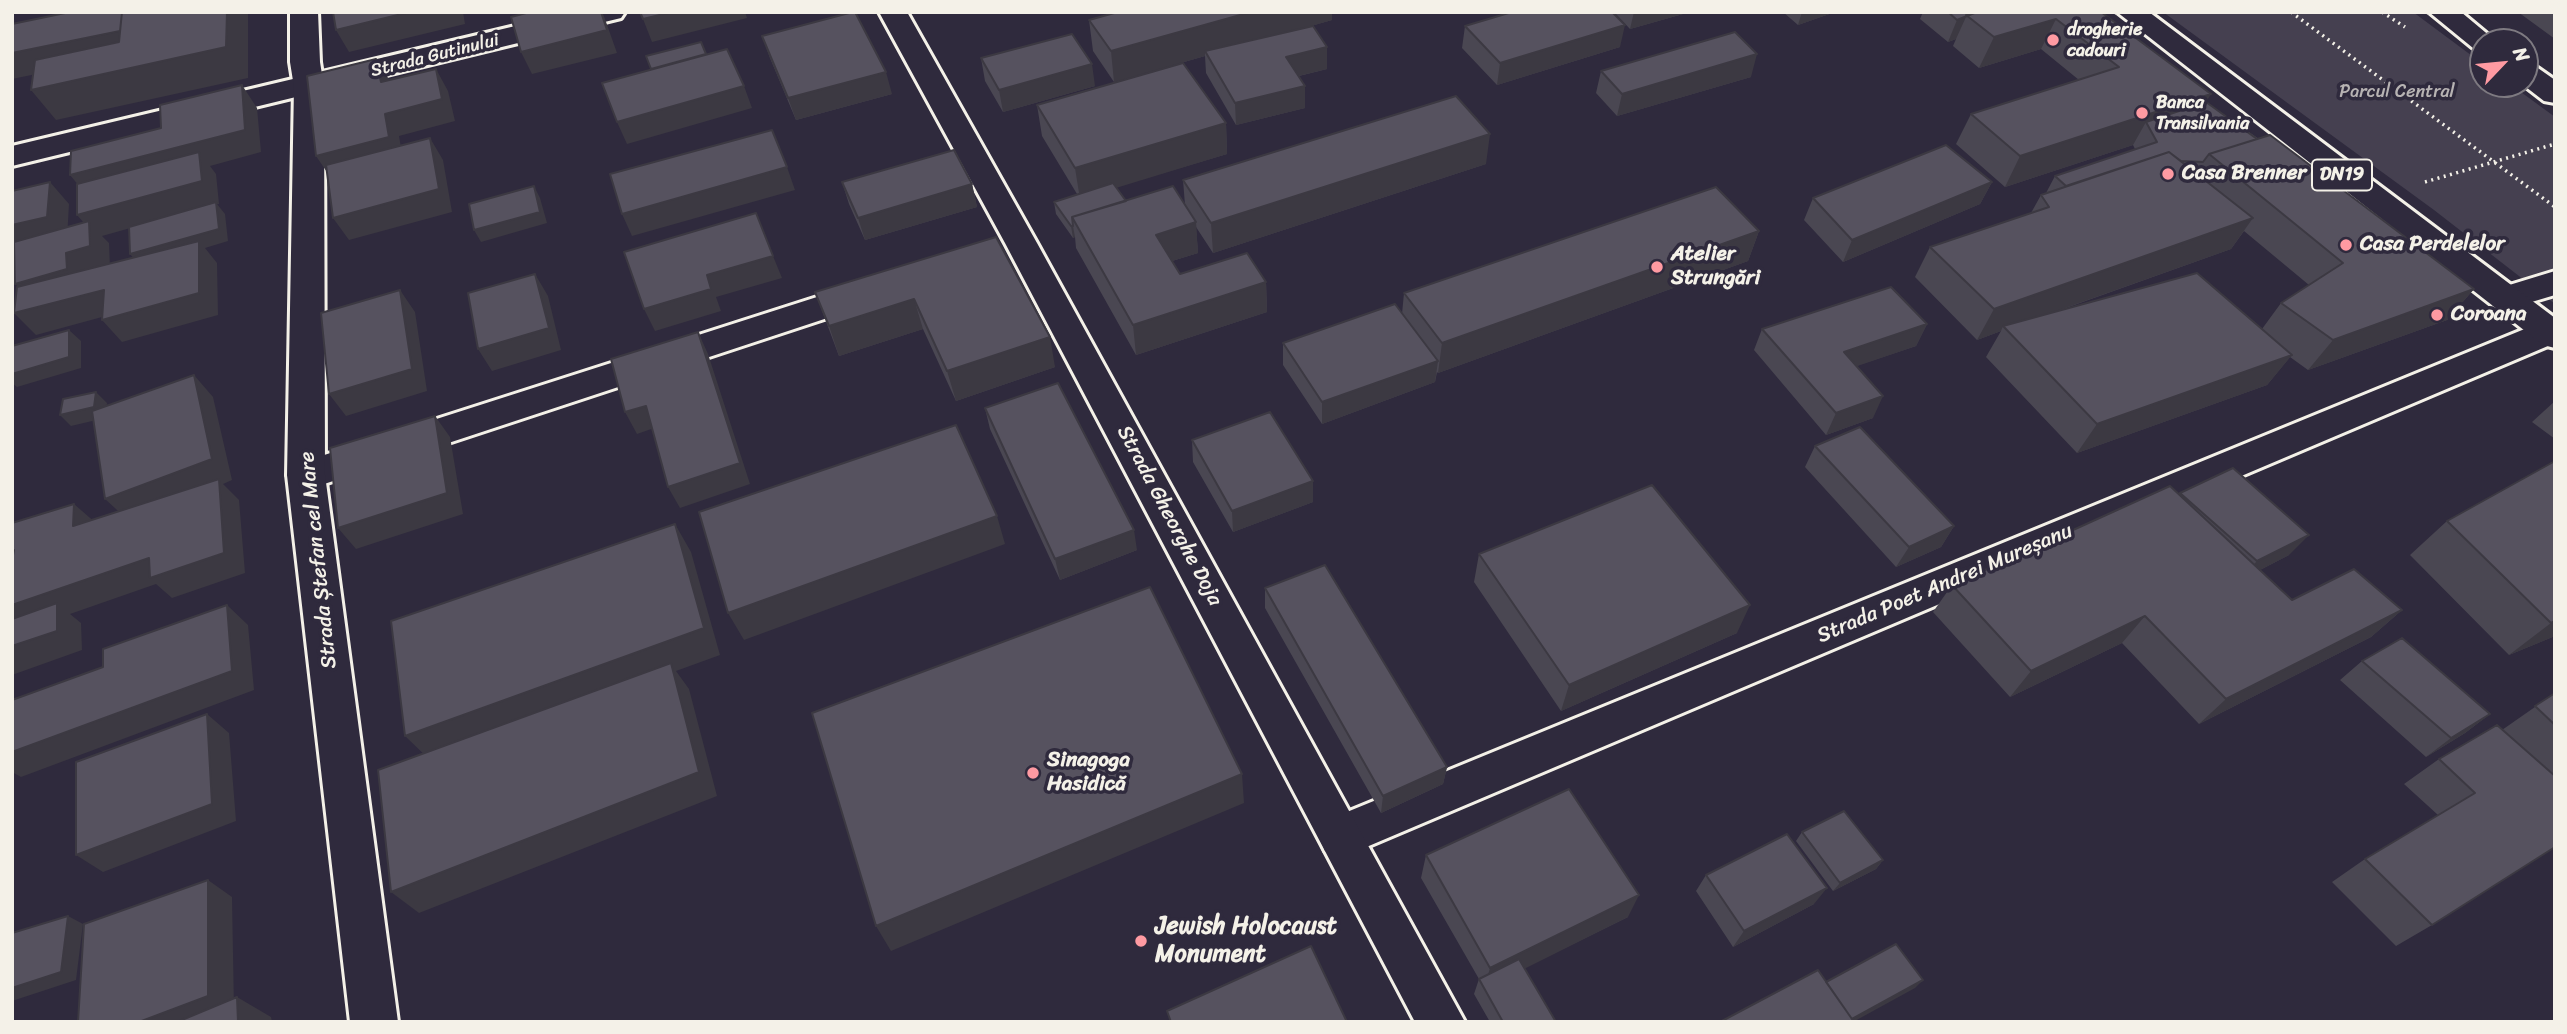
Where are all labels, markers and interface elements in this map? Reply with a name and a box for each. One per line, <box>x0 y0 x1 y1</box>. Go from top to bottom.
place label: drogherie cadouri <box>2067 19 2142 61</box>
north arrow <box>2469 28 2539 98</box>
street label: Strada Gutinului <box>369 30 501 82</box>
marker: drogherie cadouri <box>2045 32 2061 48</box>
text: N <box>2504 41 2539 68</box>
park label: Parcul Central <box>2339 81 2455 103</box>
place label: Banca Transilvania <box>2156 92 2249 134</box>
marker: Banca Transilvania <box>2134 105 2150 121</box>
road number: DN19 <box>2312 160 2372 190</box>
place label: Casa Brenner <box>2182 161 2306 187</box>
marker: Casa Brenner <box>2160 166 2176 182</box>
place label: Casa Perdelelor <box>2360 232 2505 258</box>
marker: Casa Perdelelor <box>2338 237 2354 253</box>
place label: Atelier Strungări <box>1671 242 1760 292</box>
marker: Atelier Strungări <box>1649 259 1665 275</box>
place label: Coroana <box>2451 302 2526 328</box>
marker: Coroana <box>2429 307 2445 323</box>
street label: Strada Gheorghe Doja <box>1111 422 1227 610</box>
street label: Strada Ștefan cel Mare <box>295 450 343 670</box>
street label: Strada Poet Andrei Mureșanu <box>1814 519 2076 649</box>
place label: Sinagoga Hasidică <box>1047 748 1130 798</box>
marker: Sinagoga Hasidică <box>1025 765 1041 781</box>
place label: Jewish Holocaust Monument <box>1155 913 1337 969</box>
marker: Jewish Holocaust Monument <box>1133 933 1149 949</box>

